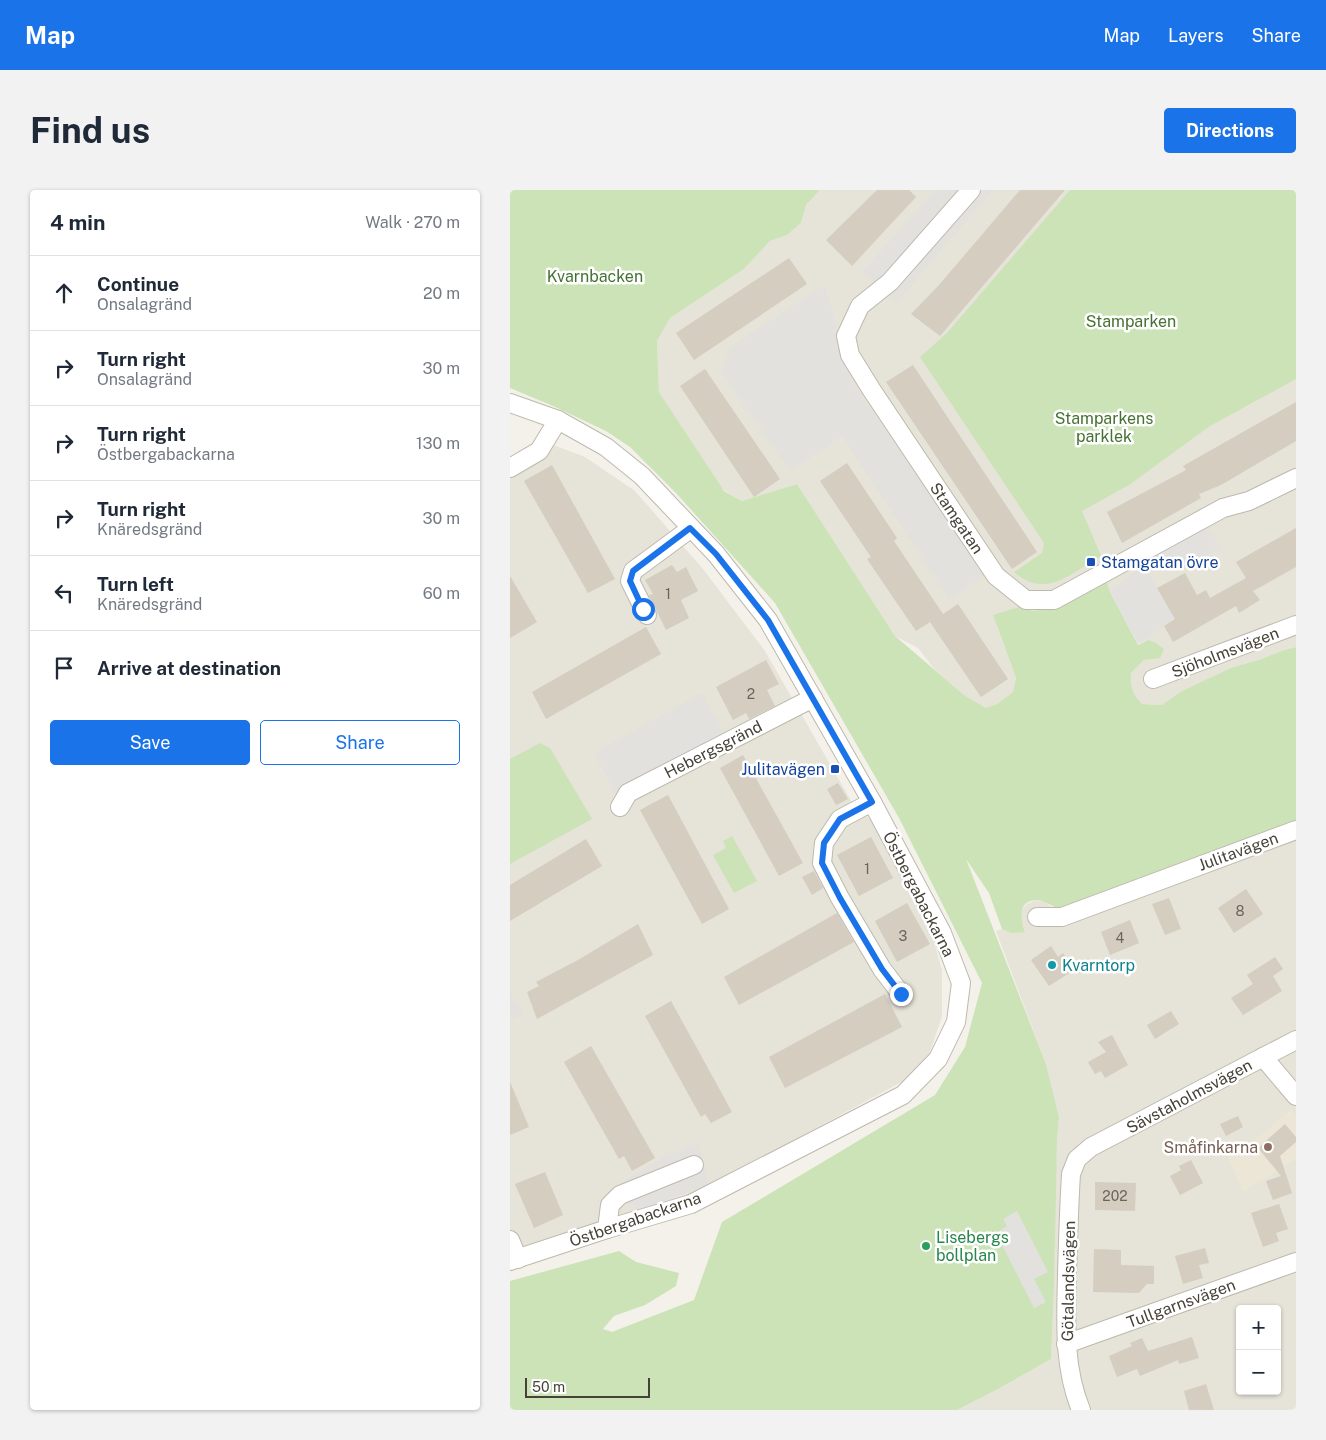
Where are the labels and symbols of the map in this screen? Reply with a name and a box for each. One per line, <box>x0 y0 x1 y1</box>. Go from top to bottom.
park label: Kvarnbacken <box>547 267 643 286</box>
park label: Stamparken <box>1086 312 1176 331</box>
park label: Stamparkens parklek <box>1055 409 1153 446</box>
street label: Stamgatan <box>926 479 987 557</box>
place label: Stamgatan övre <box>1101 553 1219 572</box>
marker: Stamgatan övre <box>1085 556 1097 568</box>
house number: 1 <box>665 586 671 602</box>
route start <box>632 598 655 621</box>
street label: Sjöholmsvägen <box>1169 623 1282 682</box>
house number: 2 <box>747 686 755 702</box>
street label: Hebergsgränd <box>661 717 765 782</box>
place label: Julitavägen <box>741 760 825 779</box>
marker: Julitavägen <box>829 763 841 775</box>
street label: Östbergabackarna <box>879 828 959 960</box>
street label: Julitavägen <box>1196 828 1281 875</box>
house number: 1 <box>864 861 870 877</box>
house number: 8 <box>1235 903 1245 919</box>
house number: 3 <box>899 928 908 944</box>
house number: 4 <box>1116 930 1125 946</box>
place label: Kvarntorp <box>1062 956 1135 975</box>
marker: Kvarntorp <box>1046 959 1058 971</box>
route end <box>890 983 913 1006</box>
street label: Sävstaholmsvägen <box>1123 1055 1255 1138</box>
place label: Småfinkarna <box>1163 1138 1258 1157</box>
marker: Småfinkarna <box>1262 1141 1274 1153</box>
street label: Östbergabackarna <box>567 1187 703 1251</box>
house number: 202 <box>1102 1188 1128 1204</box>
street label: Götalandsvägen <box>1058 1221 1079 1341</box>
place label: Lisebergs bollplan <box>936 1228 1009 1265</box>
marker: Lisebergs bollplan <box>920 1240 932 1252</box>
street label: Tullgarnsvägen <box>1124 1275 1238 1332</box>
scale bar <box>525 1375 650 1398</box>

